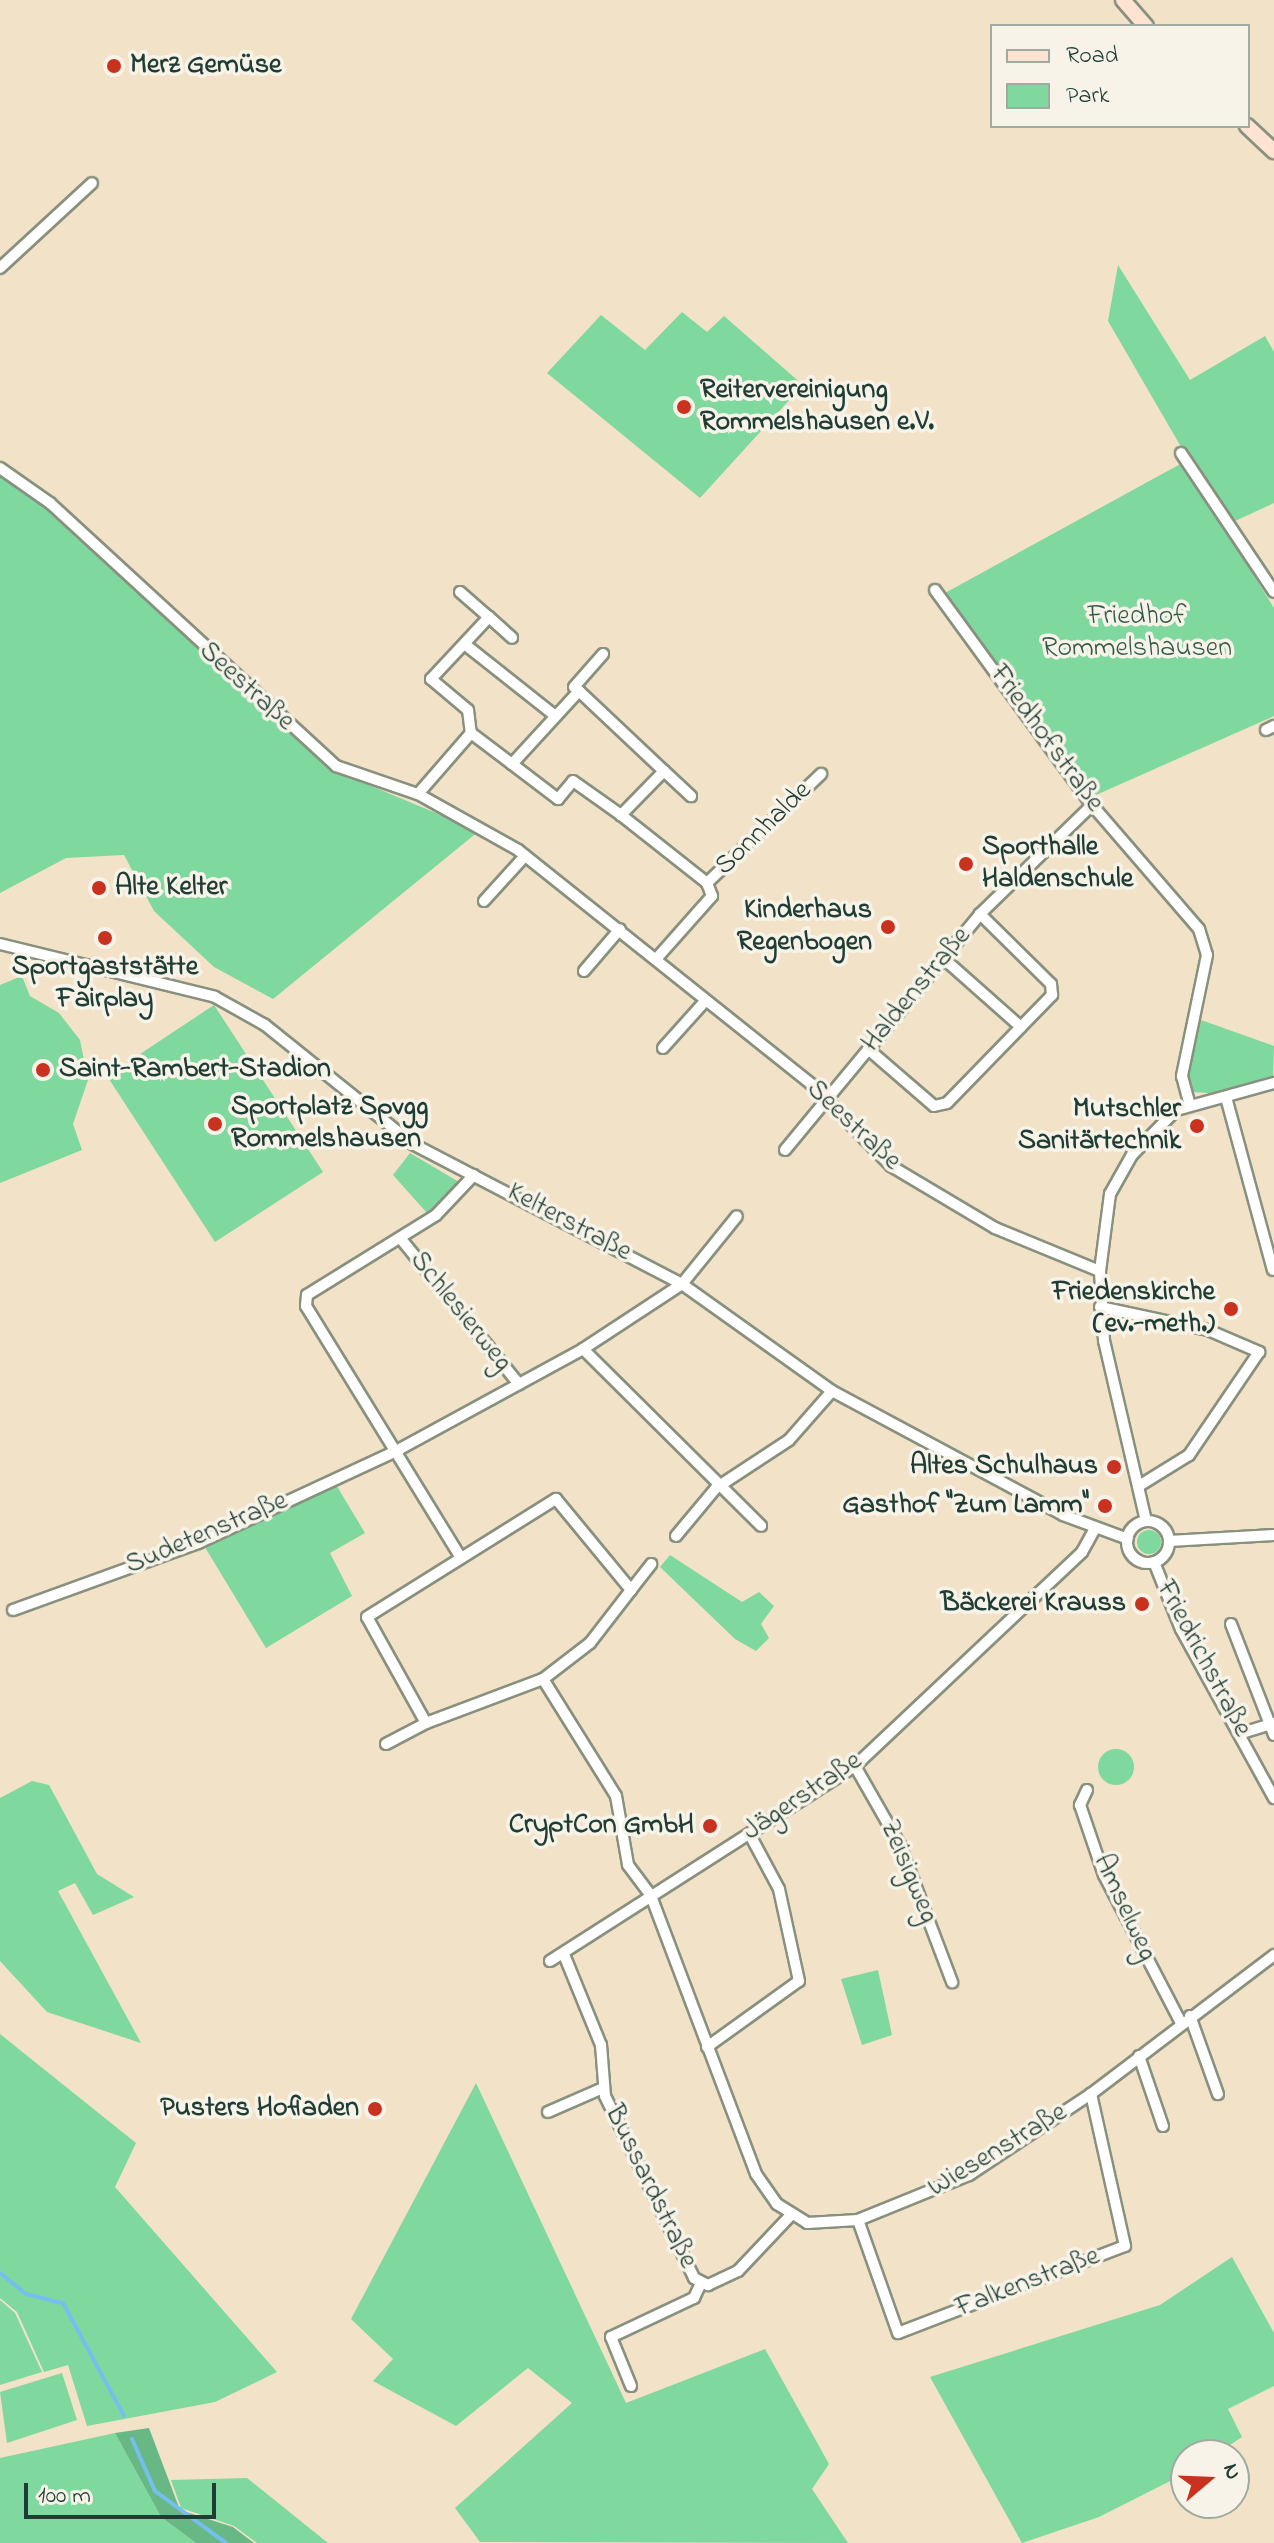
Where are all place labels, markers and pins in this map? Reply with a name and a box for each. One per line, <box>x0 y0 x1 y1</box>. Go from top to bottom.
place label: Merz Gemüse <box>130 49 282 83</box>
marker: Merz Gemüse <box>105 57 123 75</box>
place label: Reitervereinigung Rommelshausen e.V. <box>700 374 934 440</box>
marker: Reitervereinigung Rommelshausen e.V. <box>675 398 693 416</box>
place label: Sporthalle Haldenschule <box>982 831 1133 897</box>
marker: Sporthalle Haldenschule <box>957 855 975 873</box>
place label: Alte Kelter <box>115 871 227 905</box>
marker: Alte Kelter <box>90 879 108 897</box>
place label: Kinderhaus Regenbogen <box>737 894 872 960</box>
marker: Kinderhaus Regenbogen <box>879 918 897 936</box>
marker: Sportgaststätte Fairplay <box>96 929 114 947</box>
place label: Sportgaststätte Fairplay <box>12 951 198 1017</box>
place label: Saint-Rambert-Stadion <box>59 1053 331 1087</box>
marker: Saint-Rambert-Stadion <box>34 1061 52 1079</box>
place label: Sportplatz Spvgg Rommelshausen <box>231 1091 428 1157</box>
place label: Mutschler Sanitärtechnik <box>1018 1093 1181 1159</box>
marker: Sportplatz Spvgg Rommelshausen <box>206 1115 224 1133</box>
marker: Mutschler Sanitärtechnik <box>1188 1117 1206 1135</box>
place label: Friedenskirche (ev.-meth.) <box>1052 1276 1215 1342</box>
marker: Friedenskirche (ev.-meth.) <box>1222 1300 1240 1318</box>
place label: Altes Schulhaus <box>910 1450 1098 1484</box>
marker: Altes Schulhaus <box>1105 1458 1123 1476</box>
place label: Gasthof "Zum Lamm" <box>842 1489 1089 1523</box>
marker: Gasthof "Zum Lamm" <box>1096 1497 1114 1515</box>
place label: Bäckerei Krauss <box>941 1587 1126 1621</box>
marker: Bäckerei Krauss <box>1133 1595 1151 1613</box>
place label: CryptCon GmbH <box>509 1809 694 1843</box>
marker: CryptCon GmbH <box>701 1817 719 1835</box>
place label: Pusters Hofladen <box>160 2092 359 2126</box>
marker: Pusters Hofladen <box>366 2100 384 2118</box>

